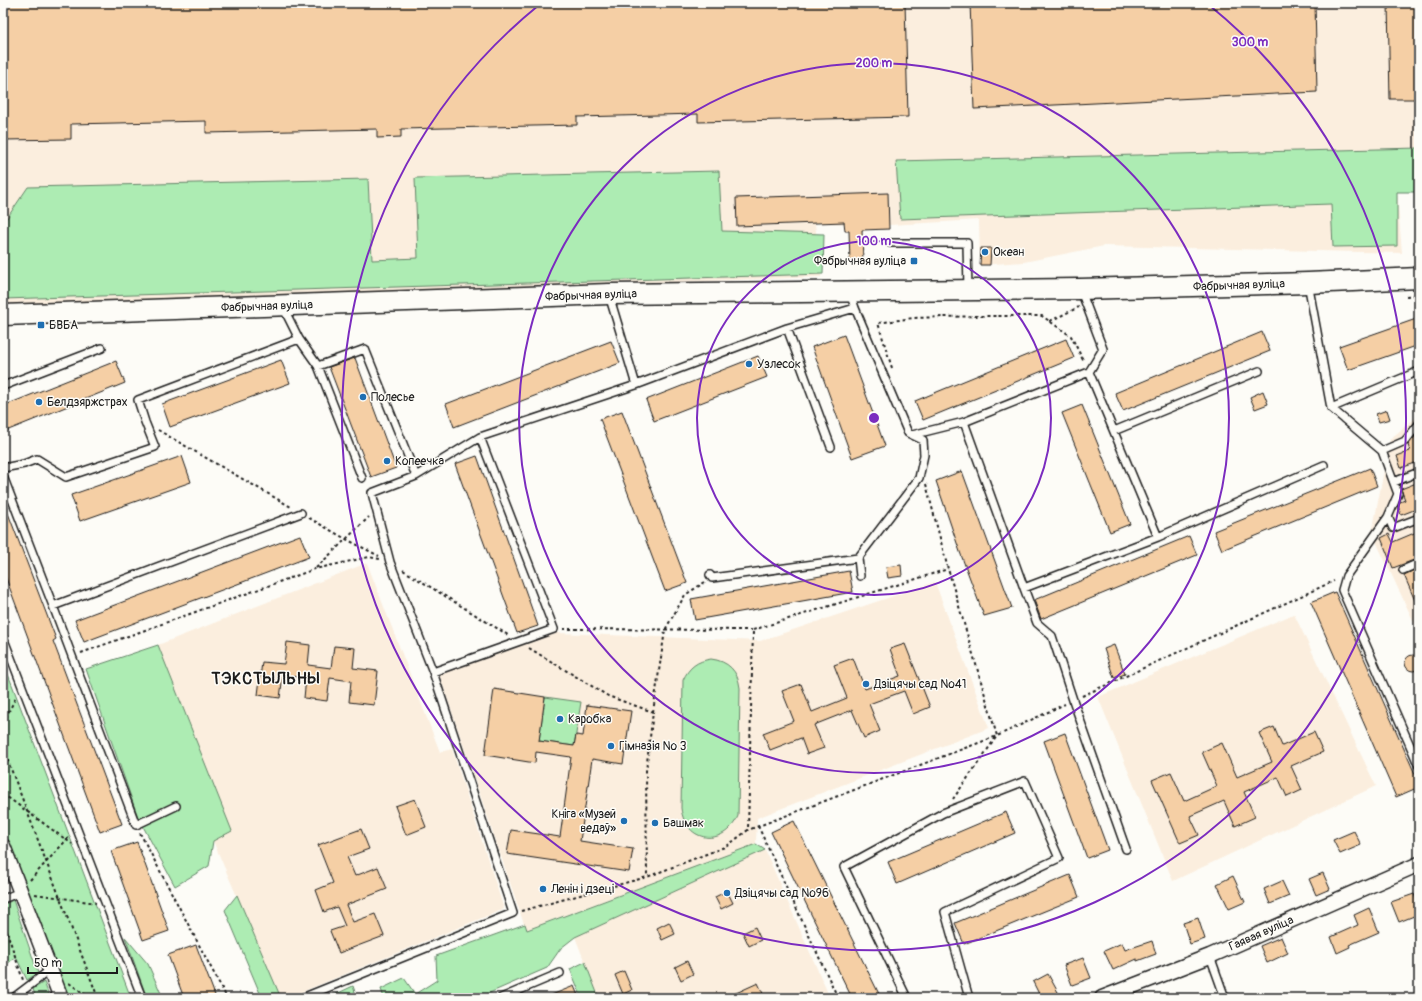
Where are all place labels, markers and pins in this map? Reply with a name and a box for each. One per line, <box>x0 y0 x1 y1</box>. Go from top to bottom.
place label: Океан <box>993 245 1024 260</box>
marker: Океан <box>980 247 990 257</box>
place label: Фабрычная вуліца <box>814 254 906 269</box>
marker: Фабрычная вуліца <box>909 256 919 266</box>
place label: БВБА <box>49 318 78 333</box>
marker: БВБА <box>36 320 46 330</box>
place label: Узлесок <box>757 357 801 372</box>
marker: Узлесок <box>744 359 754 369</box>
place label: Полесье <box>371 390 414 405</box>
marker: Полесье <box>358 392 368 402</box>
place label: Белдзяржстрах <box>47 395 128 410</box>
marker: Белдзяржстрах <box>34 397 44 407</box>
centre of rings <box>867 411 881 425</box>
place label: Копеечка <box>395 454 445 469</box>
marker: Копеечка <box>382 456 392 466</box>
place label: Дзіцячы сад №41 <box>873 677 966 692</box>
marker: Дзіцячы сад №41 <box>861 679 871 689</box>
place label: Каробка <box>568 712 612 727</box>
marker: Каробка <box>555 714 565 724</box>
place label: Гімназія № 3 <box>619 739 687 754</box>
marker: Гімназія № 3 <box>606 741 616 751</box>
place label: Кніга «Музей ведаў» <box>551 807 616 836</box>
marker: Кніга «Музей ведаў» <box>619 816 629 826</box>
place label: Башмак <box>663 816 704 831</box>
marker: Башмак <box>650 818 660 828</box>
place label: Ленін і дзеці <box>550 882 614 897</box>
marker: Ленін і дзеці <box>538 884 548 894</box>
place label: Дзіцячы сад №96 <box>734 886 829 901</box>
marker: Дзіцячы сад №96 <box>722 888 732 898</box>

